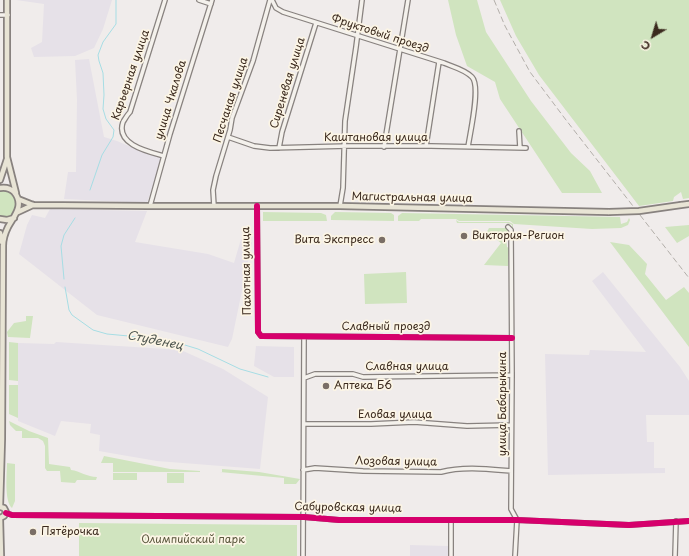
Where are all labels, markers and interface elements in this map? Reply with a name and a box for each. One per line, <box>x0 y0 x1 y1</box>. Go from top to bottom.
street label: Фруктовый проезд <box>330 12 430 56</box>
north arrow <box>633 16 673 56</box>
street label: Карьерная улица <box>109 28 153 122</box>
street label: Сиреневая улица <box>268 36 308 130</box>
text: С <box>637 37 654 55</box>
street label: Песчаная улица <box>211 56 251 144</box>
street label: улица Чкалова <box>153 59 189 141</box>
street label: Каштановая улица <box>324 131 428 145</box>
street label: Магистральная улица <box>351 190 473 206</box>
street label: Пахотная улица <box>240 227 254 315</box>
place label: Виктория-Регион <box>472 229 564 243</box>
marker: Виктория-Регион <box>459 231 469 241</box>
place label: Вита Экспресс <box>294 233 374 247</box>
marker: Вита Экспресс <box>377 235 387 245</box>
street label: Славный проезд <box>342 320 430 334</box>
water label: Студенец <box>126 329 184 353</box>
street label: улица Бабарыкина <box>496 352 510 456</box>
street label: Славная улица <box>365 360 449 374</box>
place label: Аптека Б6 <box>334 379 392 393</box>
marker: Аптека Б6 <box>321 381 331 391</box>
street label: Еловая улица <box>358 408 432 422</box>
street label: Лозовая улица <box>355 455 437 469</box>
street label: Сабуровская улица <box>294 500 402 516</box>
place label: Пятёрочка <box>41 525 99 539</box>
marker: Пятёрочка <box>28 527 38 537</box>
park label: Олимпийский парк <box>141 533 245 547</box>

